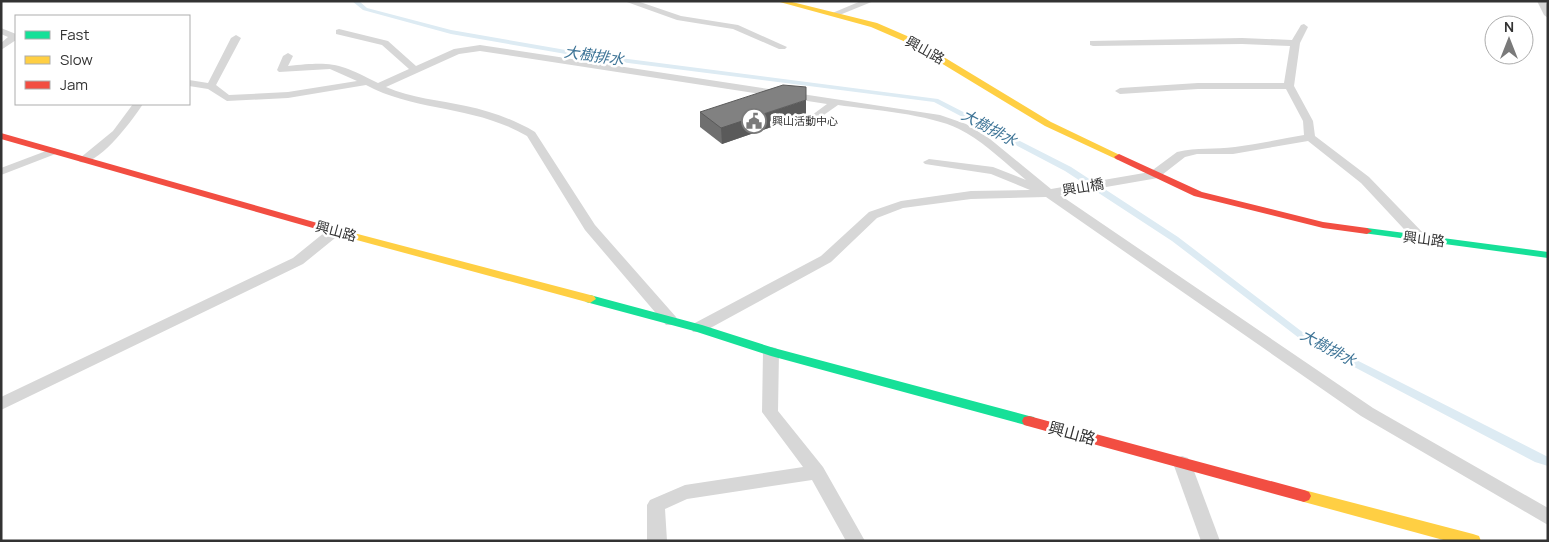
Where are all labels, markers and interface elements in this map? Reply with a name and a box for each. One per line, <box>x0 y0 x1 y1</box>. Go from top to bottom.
legend <box>15 15 190 105</box>
north arrow <box>1484 15 1534 65</box>
text: N <box>1504 17 1514 36</box>
text: Fast <box>60 24 89 45</box>
street label: 興山路 <box>902 31 948 68</box>
water label: 大樹排水 <box>563 41 626 70</box>
text: Slow <box>60 49 93 70</box>
text: Jam <box>60 74 88 95</box>
water label: 大樹排水 <box>958 104 1022 151</box>
public building icon: 興山活動中心 <box>741 108 767 134</box>
place label: 興山活動中心 <box>772 113 838 128</box>
street label: 興山橋 <box>1061 174 1105 200</box>
street label: 興山路 <box>313 216 359 245</box>
street label: 興山路 <box>1402 227 1446 250</box>
water label: 大樹排水 <box>1297 324 1361 371</box>
street label: 興山路 <box>1046 416 1098 450</box>

